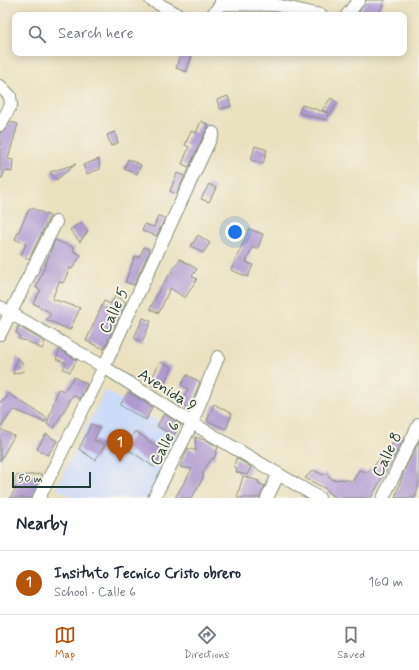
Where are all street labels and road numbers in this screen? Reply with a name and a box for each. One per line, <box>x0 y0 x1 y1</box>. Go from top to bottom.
street label: Calle 5 <box>95 284 134 337</box>
street label: Avenida 9 <box>134 364 201 417</box>
street label: Calle 6 <box>145 418 185 469</box>
street label: Calle 8 <box>367 429 407 481</box>

